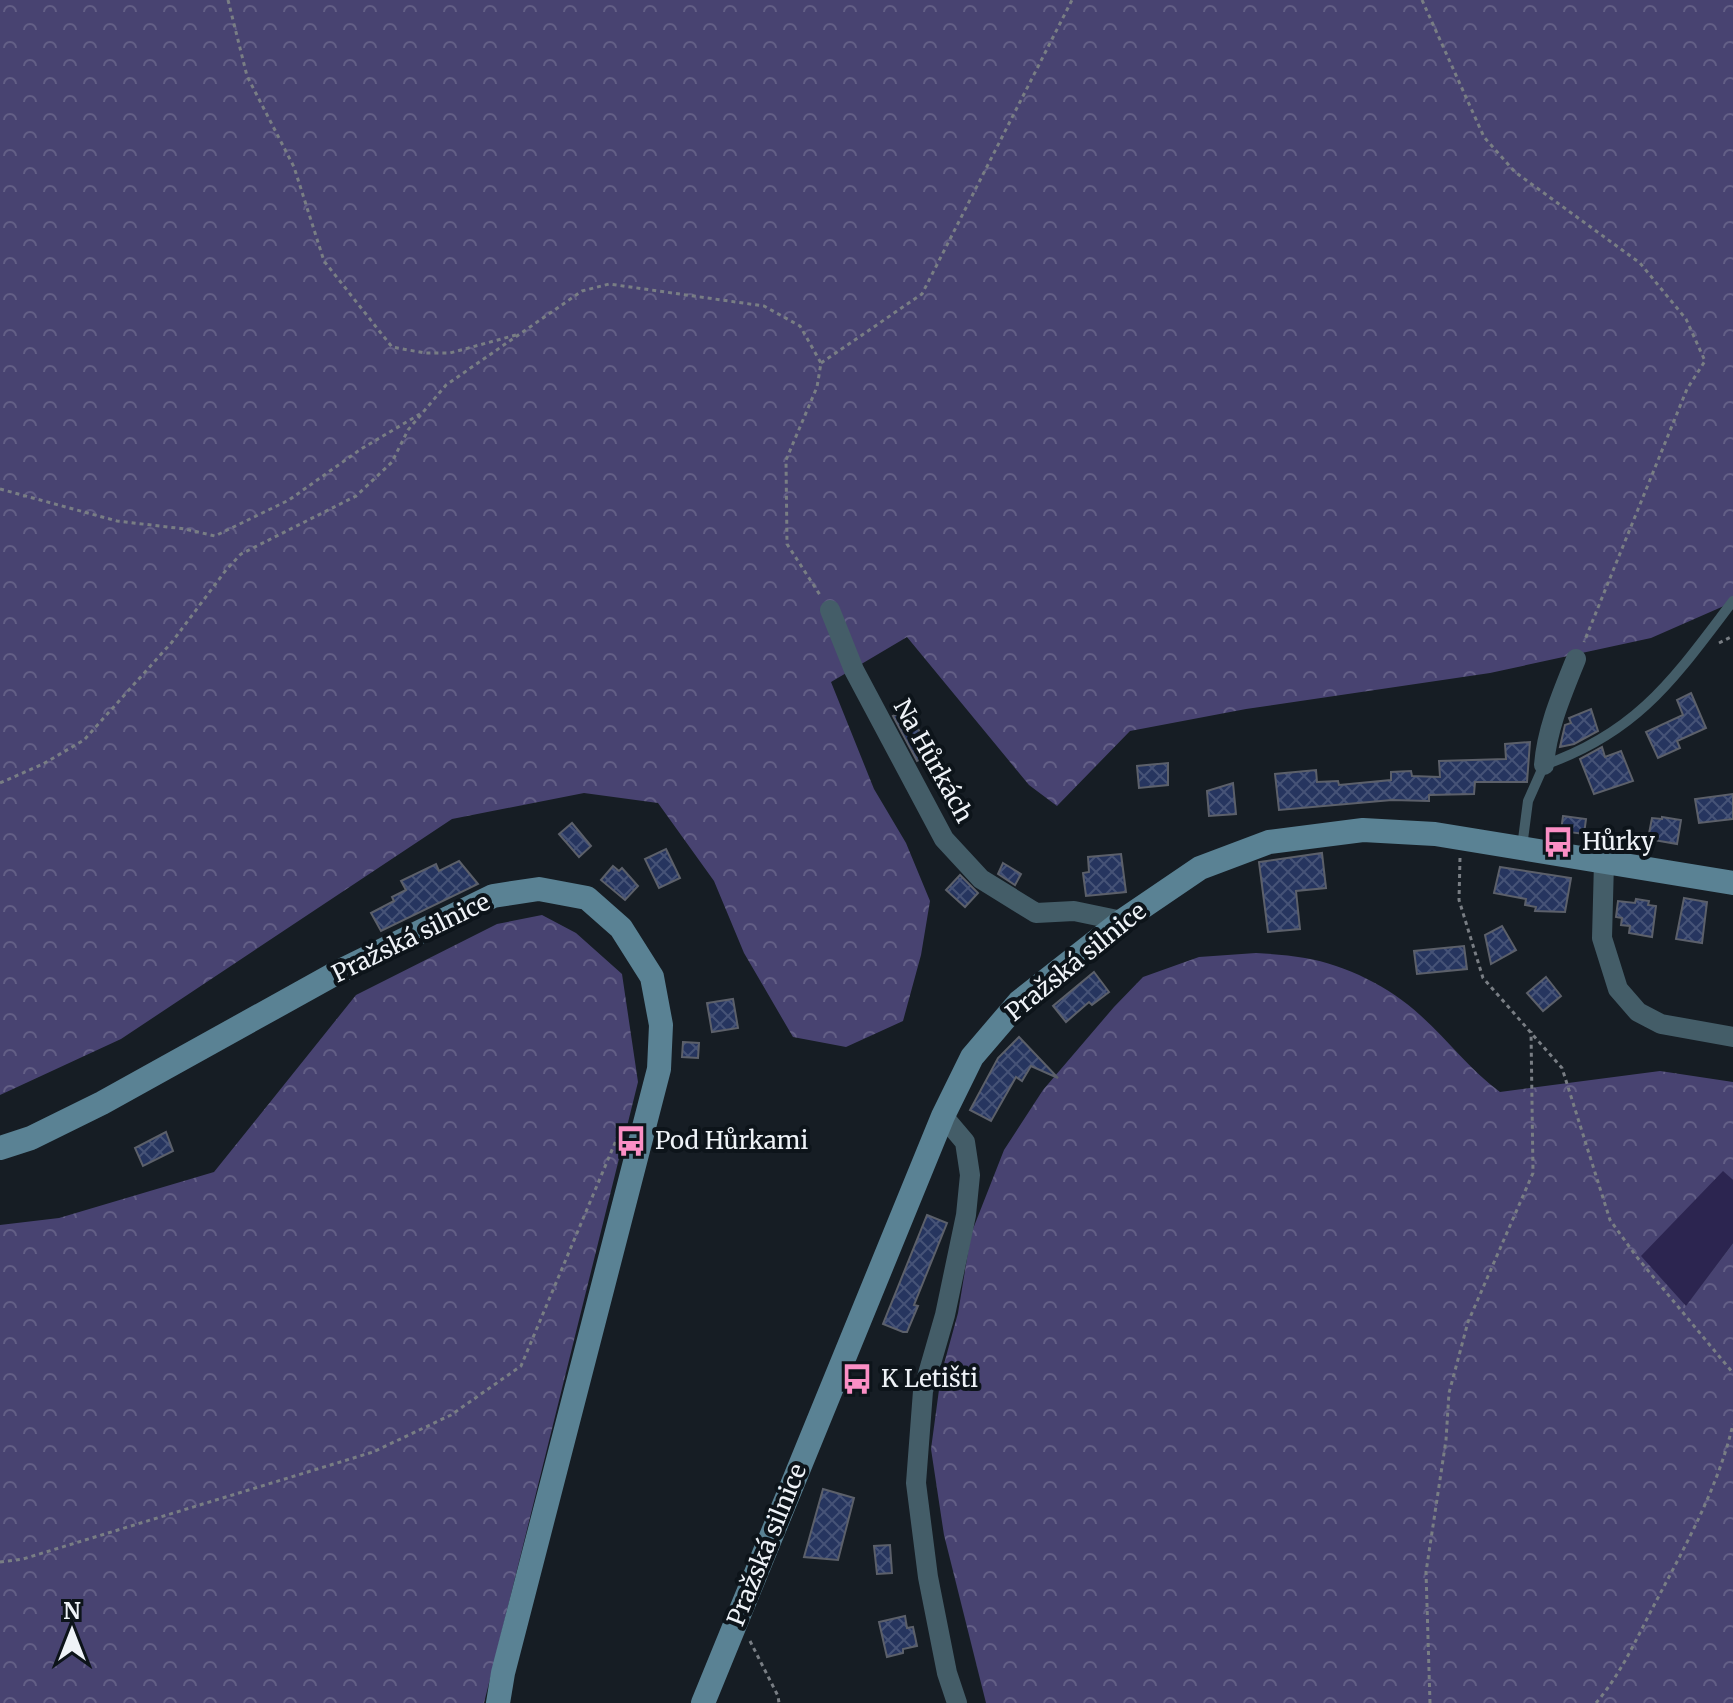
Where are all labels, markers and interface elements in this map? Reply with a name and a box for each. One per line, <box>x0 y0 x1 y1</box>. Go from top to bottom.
street label: Na Hůrkách <box>887 694 980 828</box>
bus stop icon: Hůrky <box>1541 825 1575 859</box>
place label: Hůrky <box>1582 826 1655 857</box>
street label: Pražská silnice <box>327 886 495 989</box>
street label: Pražská silnice <box>999 895 1152 1028</box>
bus stop icon: Pod Hůrkami <box>614 1124 648 1158</box>
place label: Pod Hůrkami <box>655 1125 808 1156</box>
bus stop icon: K Letišti <box>840 1362 874 1396</box>
place label: K Letišti <box>881 1363 978 1394</box>
street label: Pražská silnice <box>720 1459 813 1630</box>
north arrow <box>32 1591 112 1671</box>
text: N <box>63 1597 81 1625</box>

